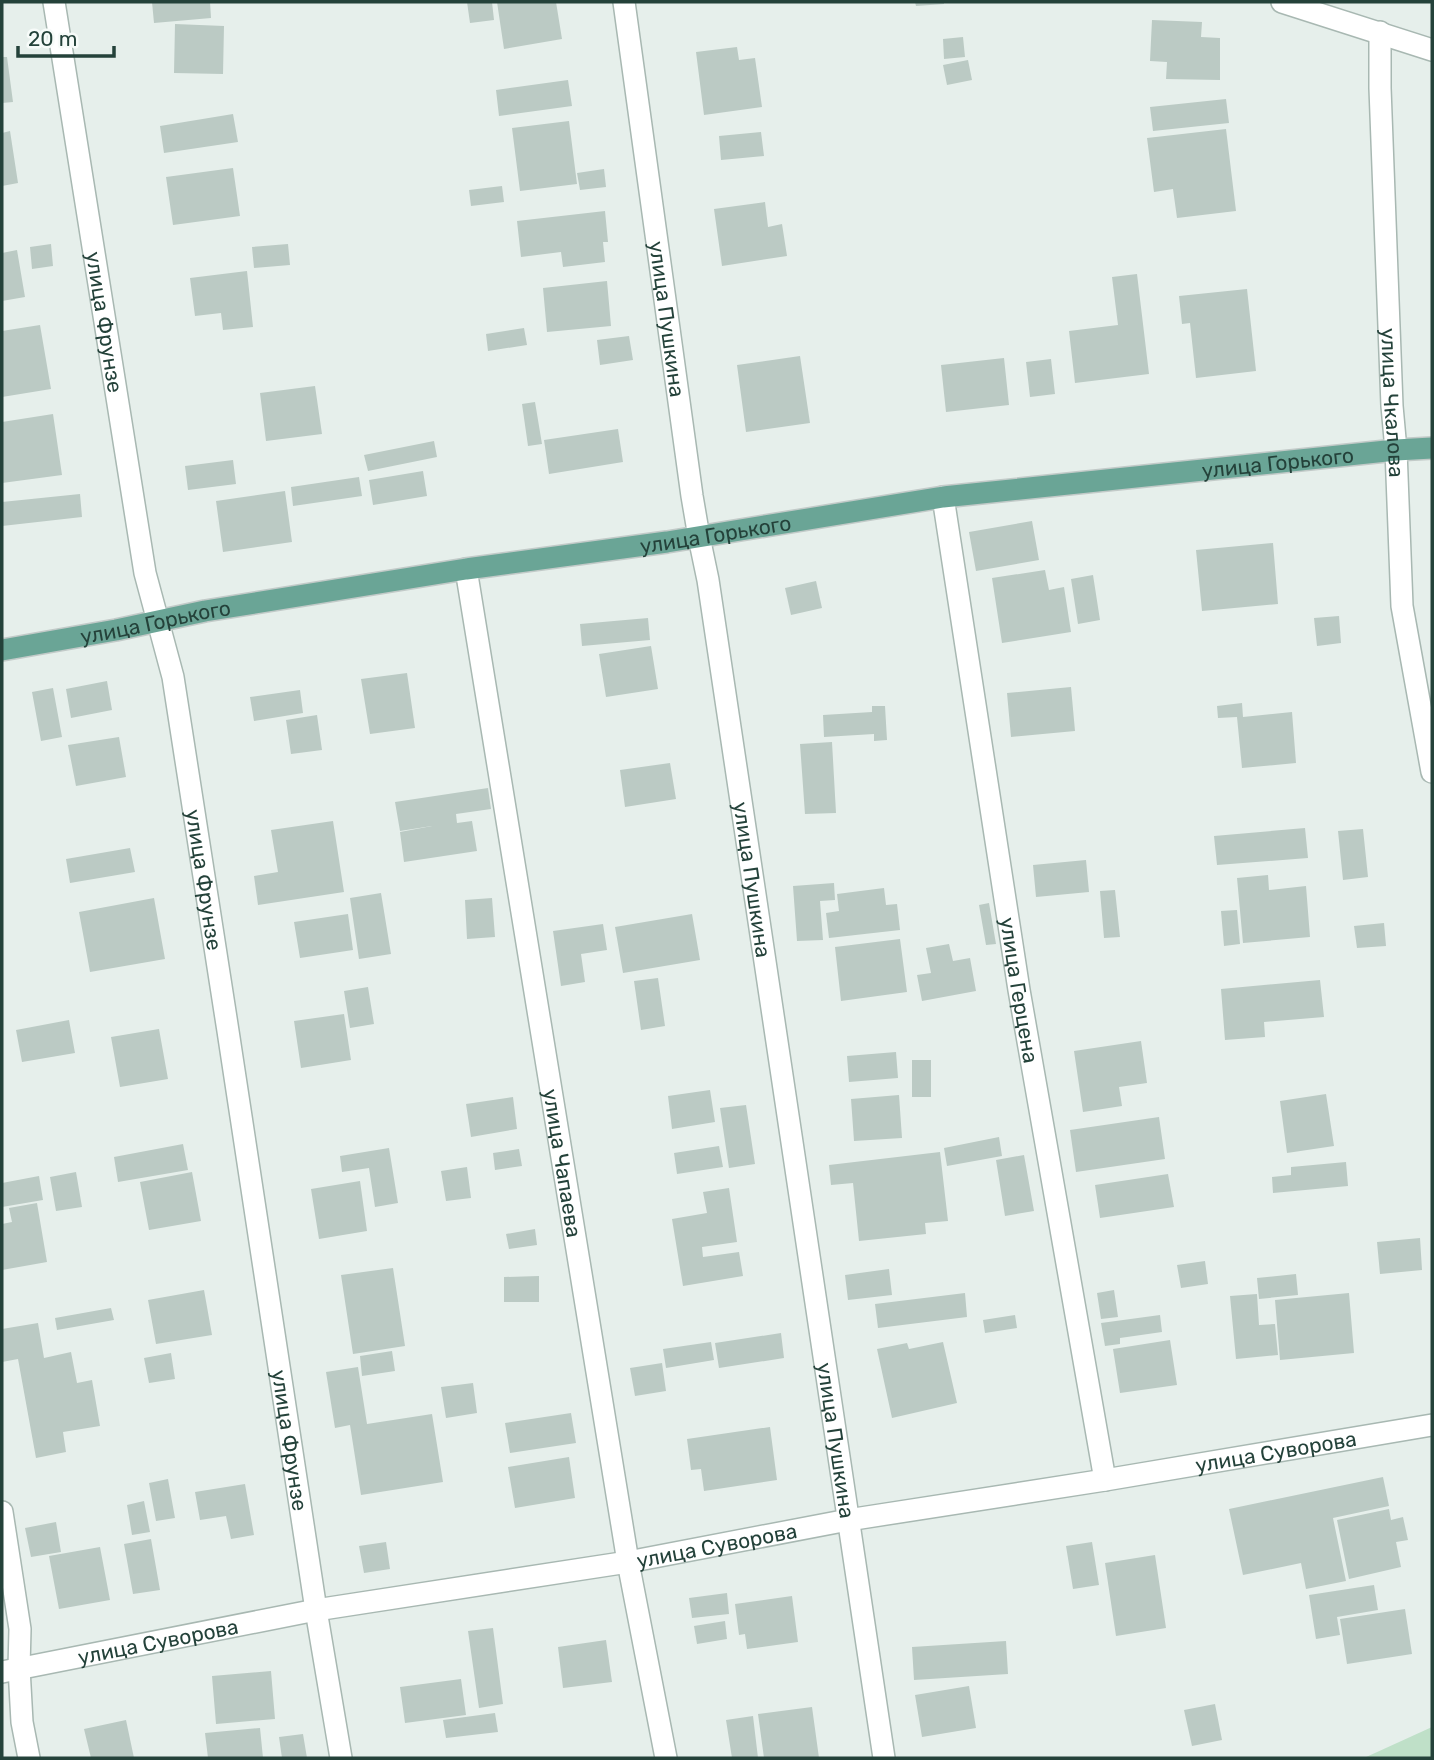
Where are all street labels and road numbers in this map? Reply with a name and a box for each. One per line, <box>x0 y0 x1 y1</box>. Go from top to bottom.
street label: улица Пушкина <box>645 239 691 399</box>
street label: улица Фрунзе <box>81 250 129 394</box>
street label: улица Чкалова <box>1377 327 1410 478</box>
street label: улица Горького <box>1200 442 1355 483</box>
street label: улица Горького <box>638 509 793 558</box>
street label: улица Горького <box>78 595 232 649</box>
street label: улица Пушкина <box>729 800 777 959</box>
street label: улица Фрунзе <box>181 807 228 952</box>
street label: улица Герцена <box>995 915 1044 1065</box>
street label: улица Чапаева <box>539 1087 587 1239</box>
street label: улица Пушкина <box>813 1361 860 1520</box>
street label: улица Фрунзе <box>267 1368 313 1512</box>
street label: улица Суворова <box>1193 1425 1358 1477</box>
street label: улица Суворова <box>634 1518 799 1573</box>
street label: улица Суворова <box>76 1613 240 1669</box>

